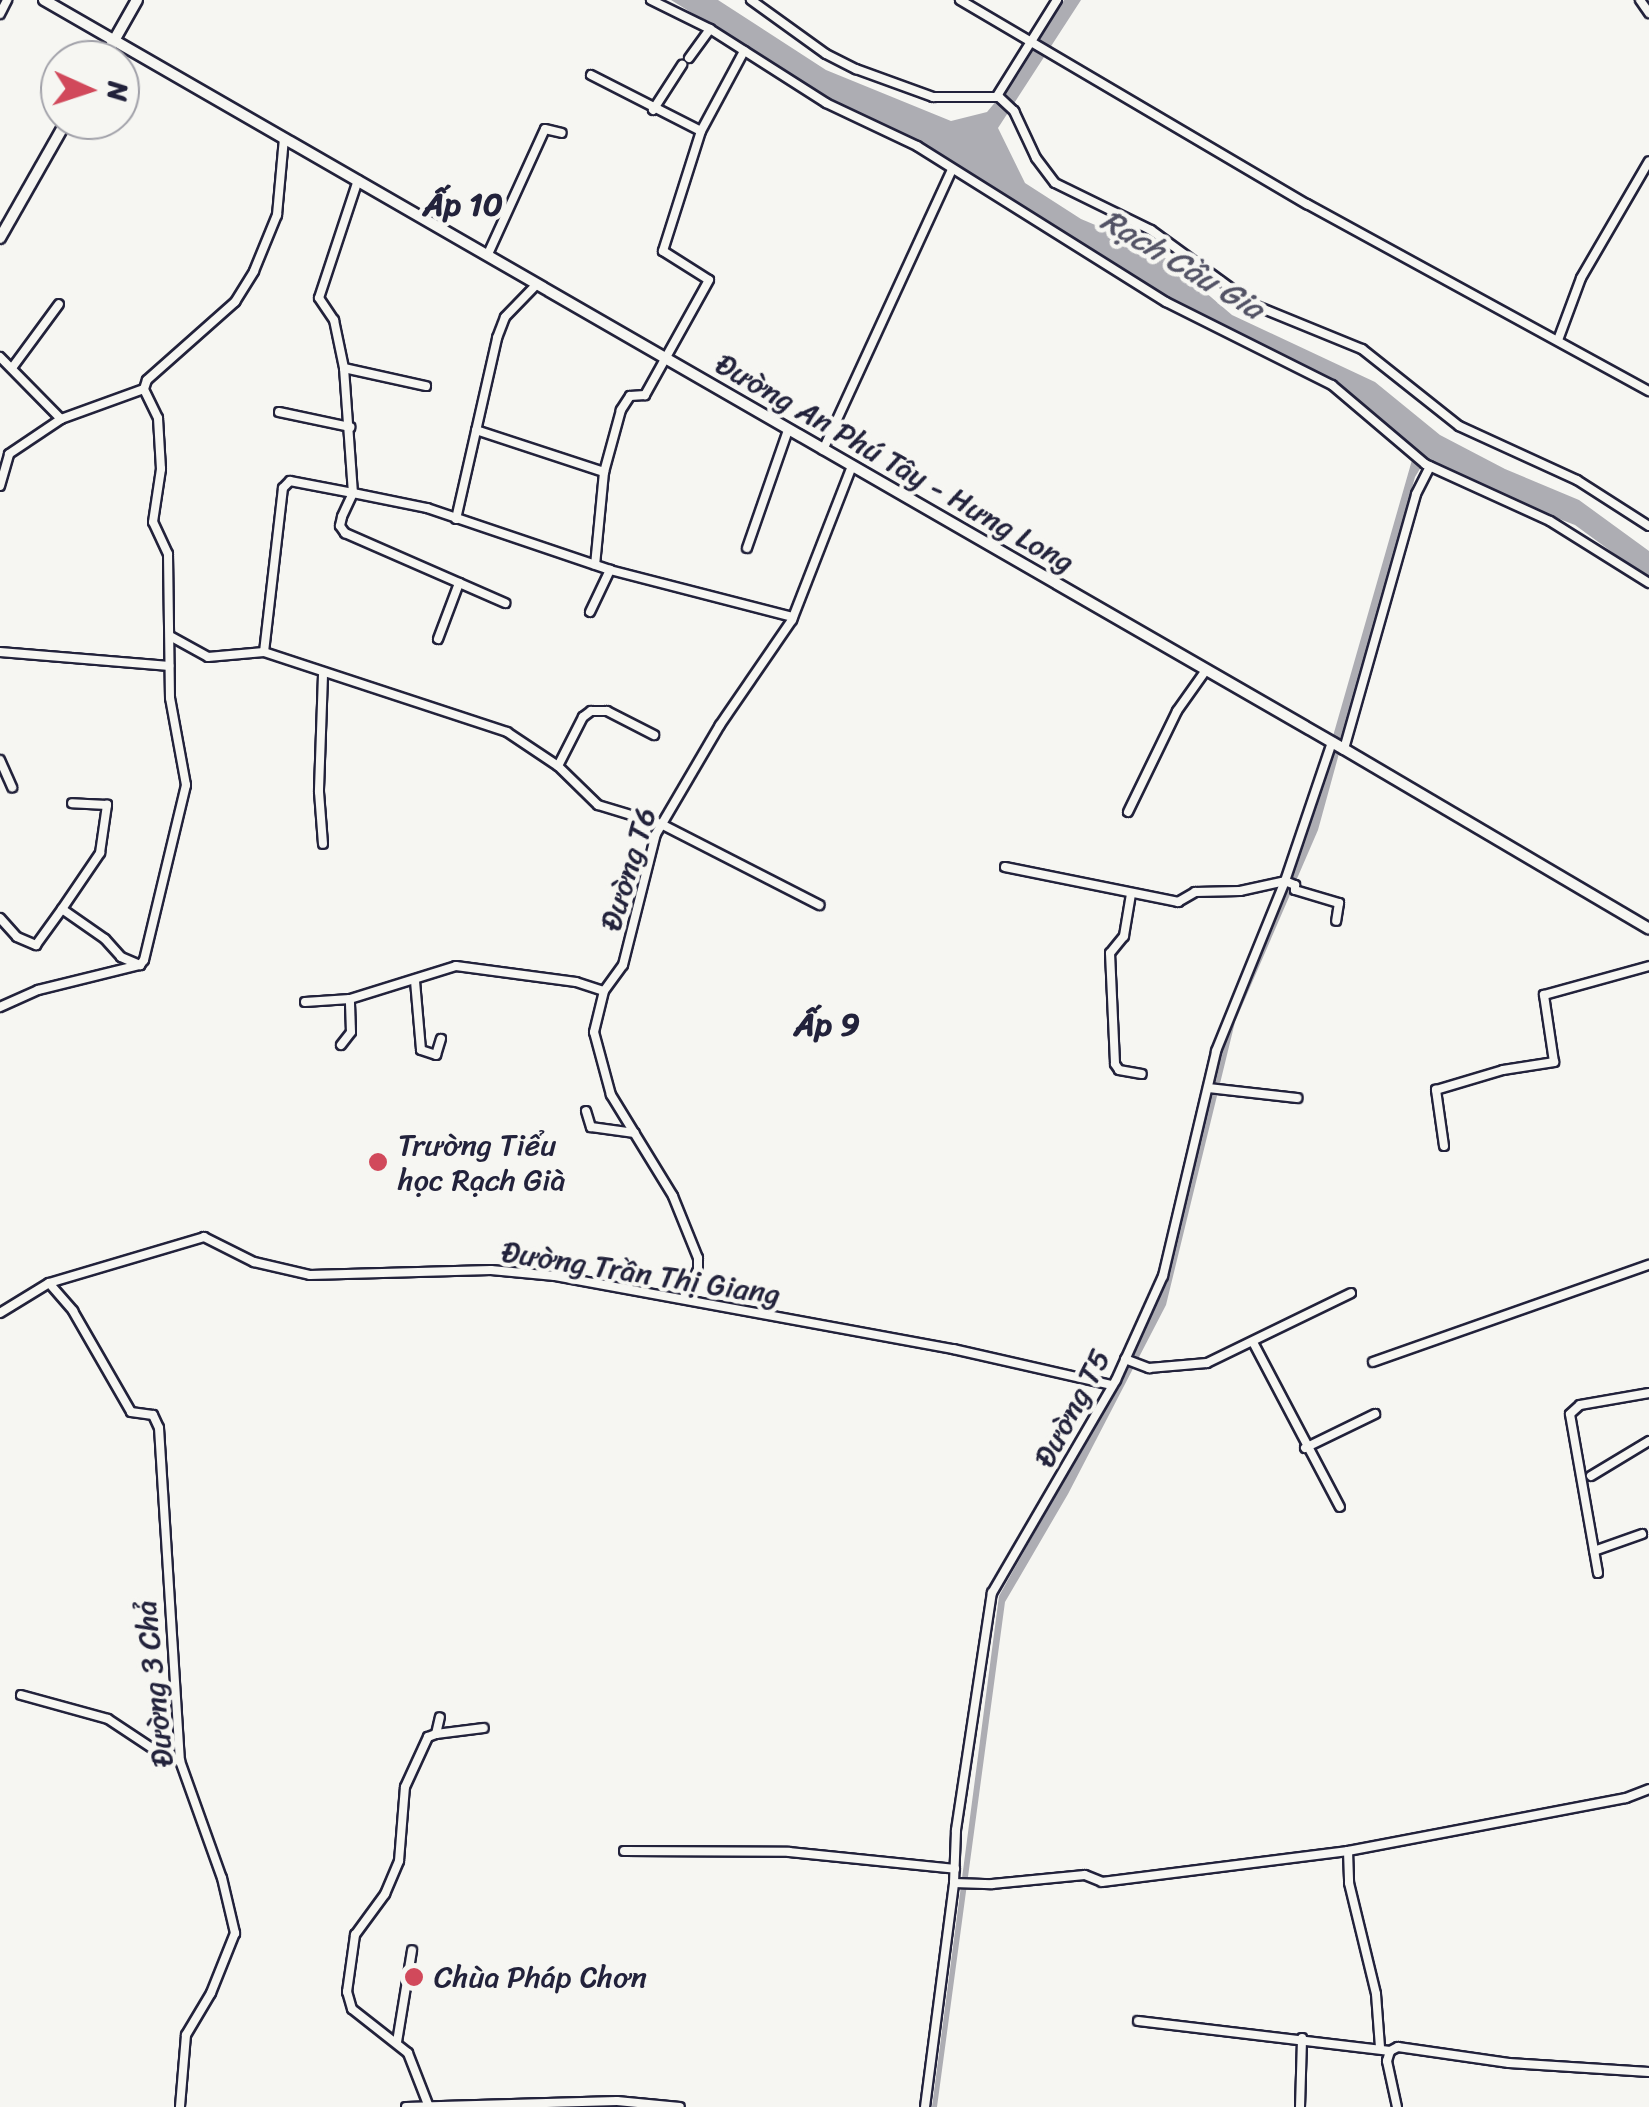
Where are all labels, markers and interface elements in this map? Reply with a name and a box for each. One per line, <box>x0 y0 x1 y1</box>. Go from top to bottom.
north arrow <box>40 40 140 140</box>
text: N <box>93 81 143 102</box>
district label: Ấp 10 <box>423 186 503 224</box>
water label: Rạch Cầu Gia <box>1094 201 1270 329</box>
street label: Đường An Phú Tây - Hưng Long <box>709 345 1081 581</box>
street label: Đường T6 <box>592 803 664 935</box>
district label: Ấp 9 <box>794 1006 860 1044</box>
place label: Trường Tiểu học Rạch Già <box>398 1127 566 1198</box>
marker: Trường Tiểu học Rạch Già <box>367 1151 389 1173</box>
street label: Đường Trần Thị Giang <box>500 1233 782 1313</box>
street label: Đường T5 <box>1026 1343 1118 1473</box>
street label: Đường 3 Chả <box>127 1599 181 1769</box>
place label: Chùa Pháp Chơn <box>434 1959 648 1995</box>
marker: Chùa Pháp Chơn <box>403 1966 425 1988</box>

